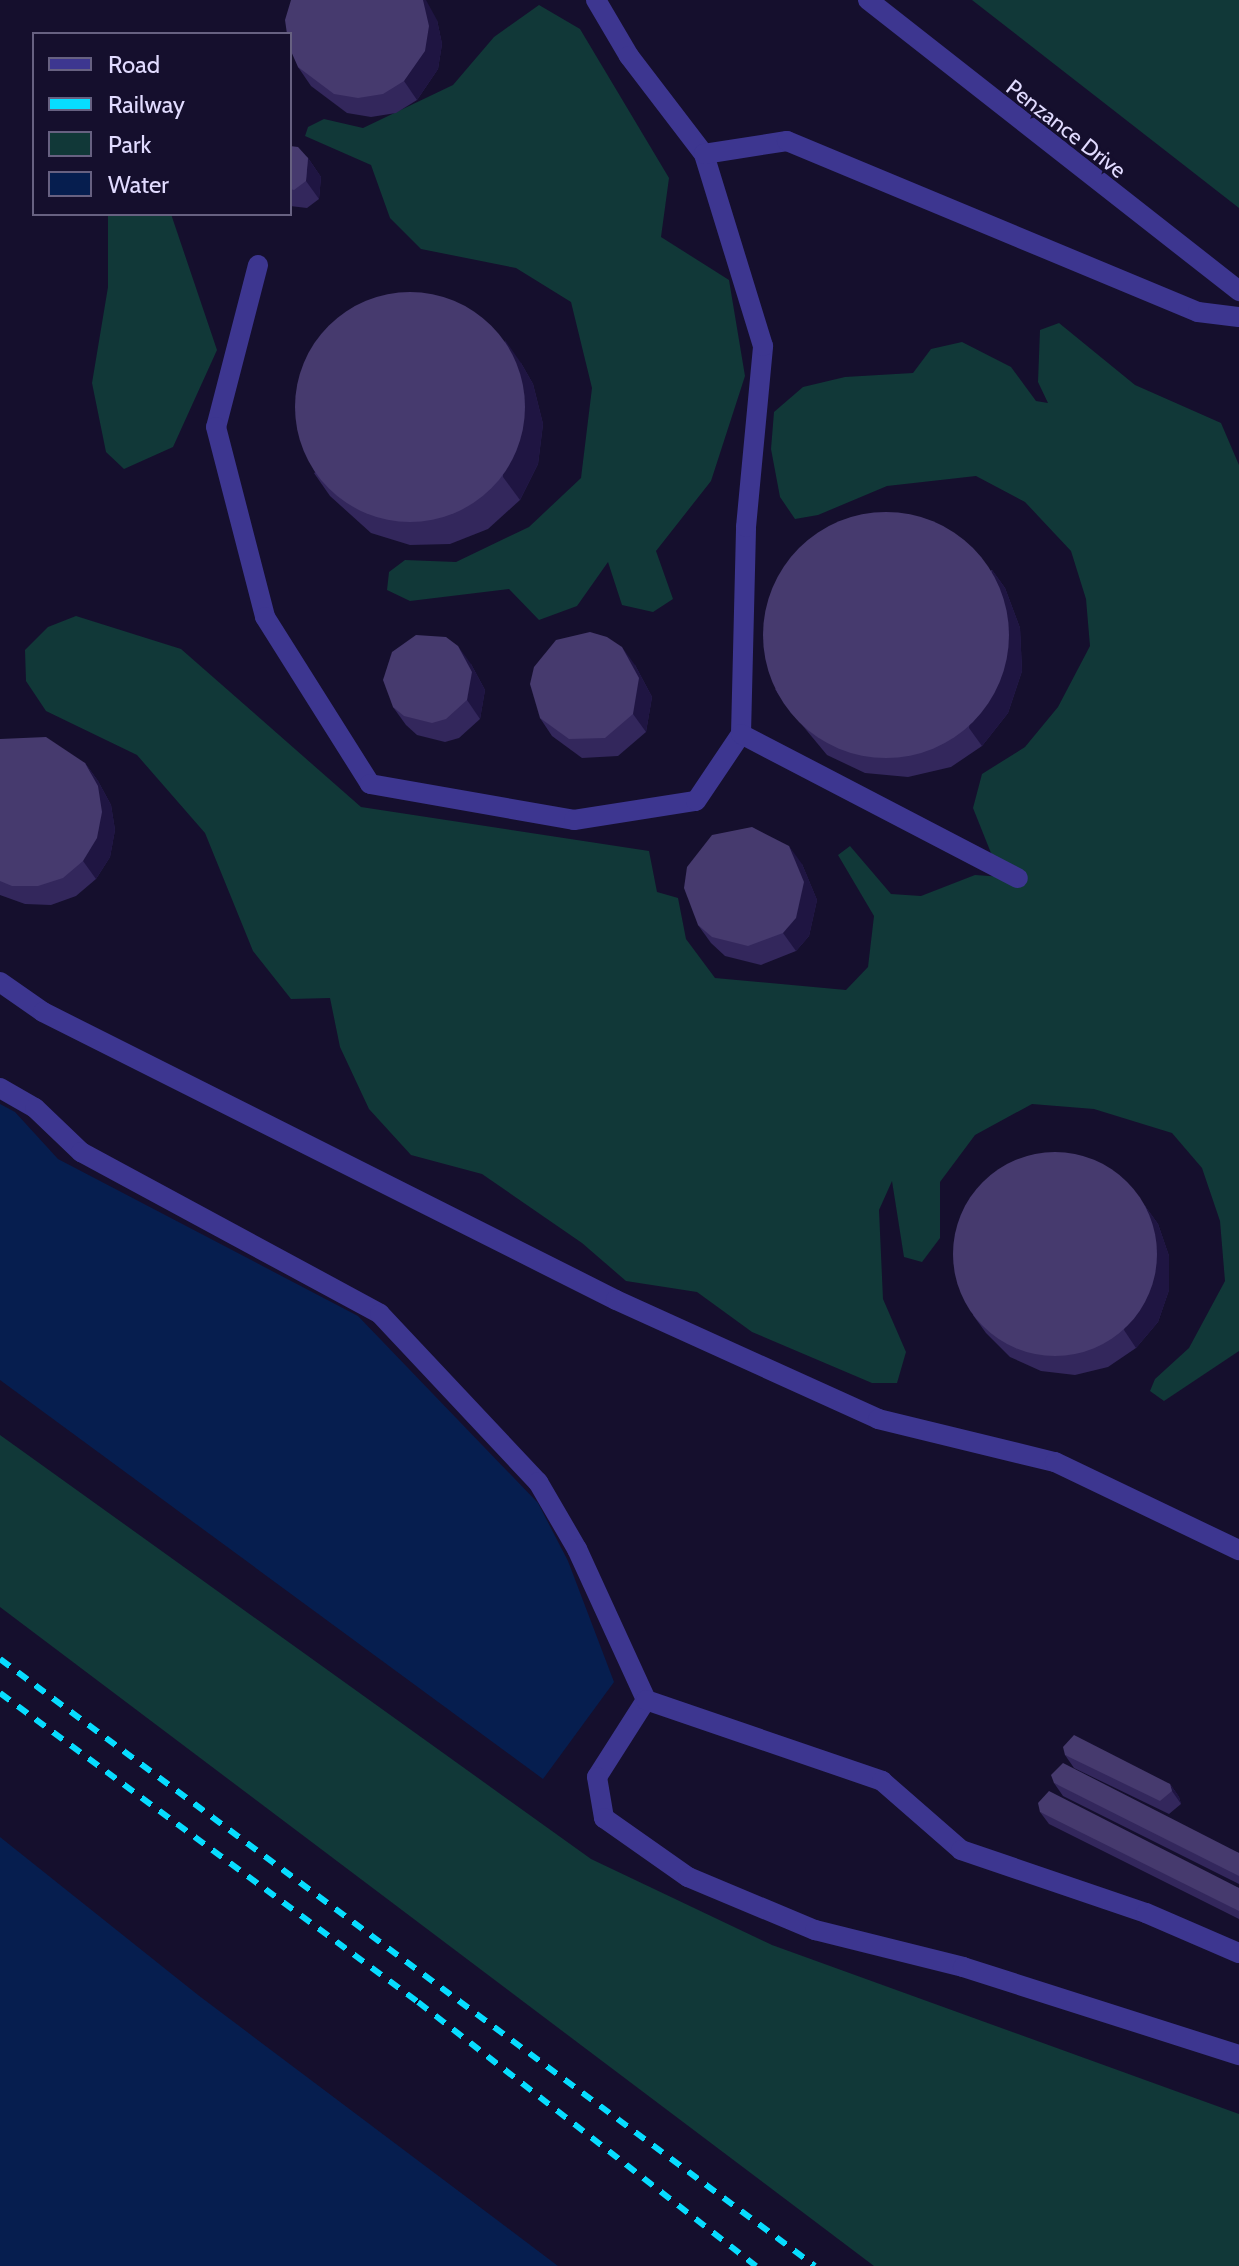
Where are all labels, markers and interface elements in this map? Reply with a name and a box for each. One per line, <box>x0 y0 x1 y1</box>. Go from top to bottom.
legend <box>32 32 292 216</box>
text: Road <box>108 50 160 79</box>
street label: Penzance Drive <box>1001 74 1131 184</box>
text: Railway <box>108 90 185 119</box>
text: Park <box>108 130 151 159</box>
text: Water <box>108 170 169 199</box>

